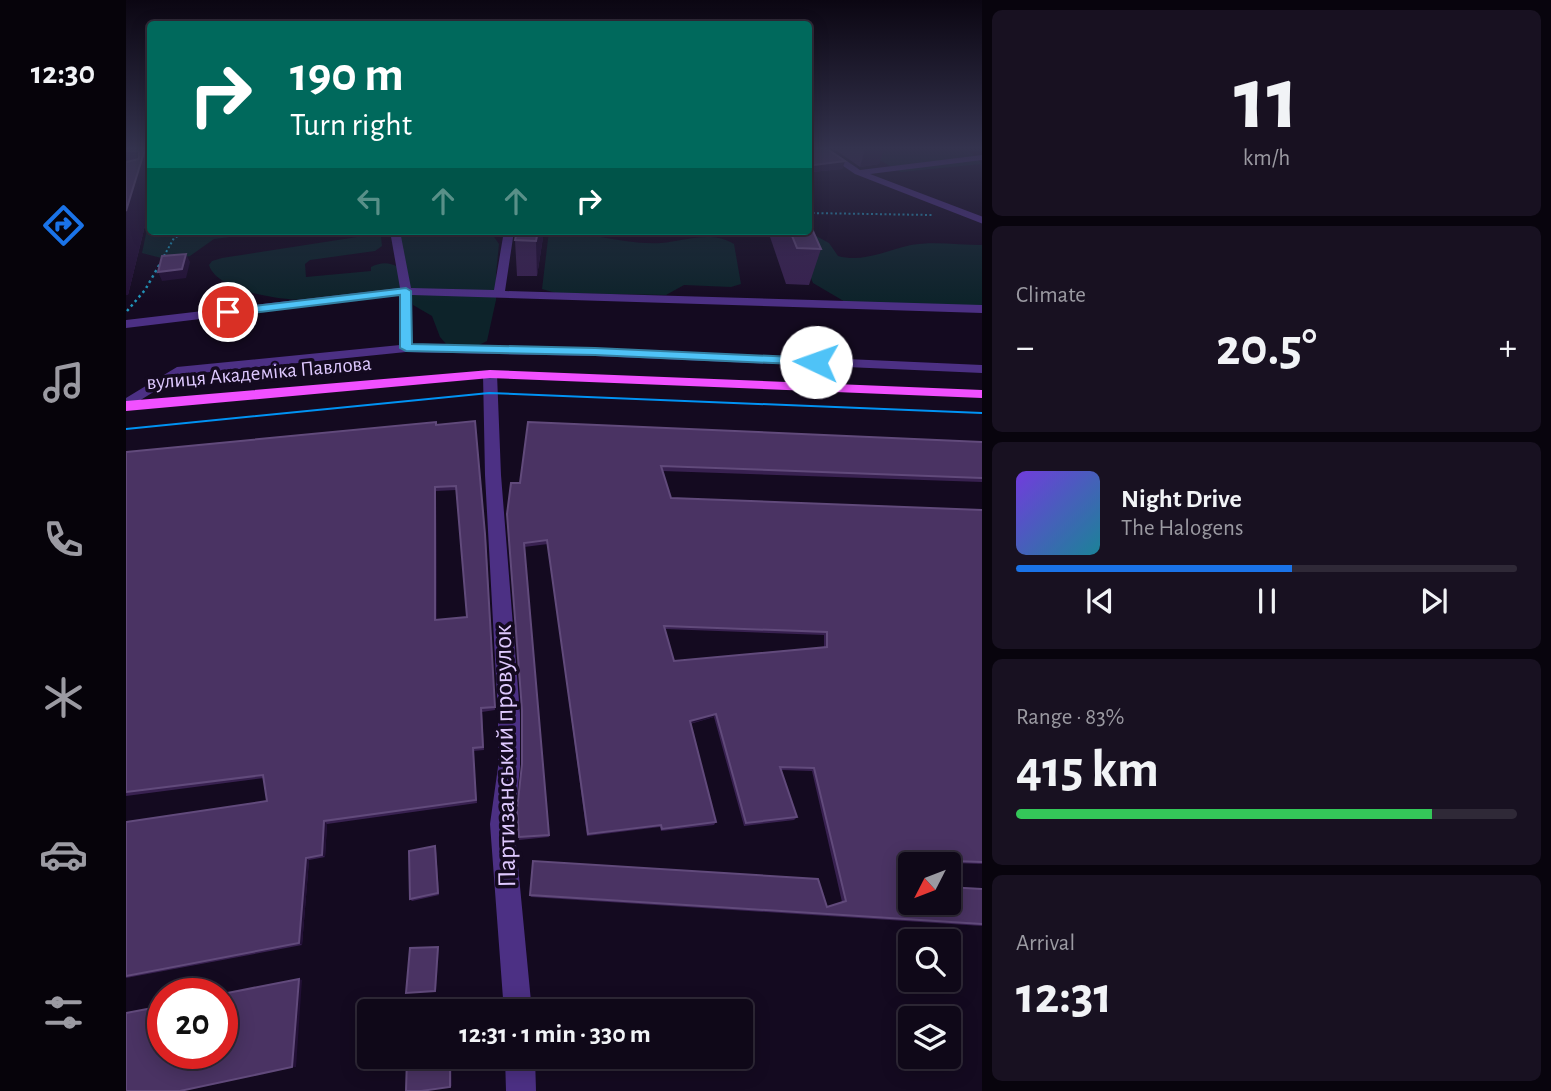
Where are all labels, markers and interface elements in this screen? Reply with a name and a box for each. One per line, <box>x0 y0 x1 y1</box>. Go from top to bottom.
icon: right <box>175 49 266 140</box>
text: 190 m <box>290 51 404 100</box>
text: 11 <box>1234 54 1299 145</box>
text: 12:30 <box>31 57 95 89</box>
text: Turn right <box>290 109 412 141</box>
text: km/h <box>1243 147 1290 170</box>
icon: left <box>351 182 389 220</box>
icon: ahead <box>424 182 462 220</box>
icon: ahead <box>497 182 535 220</box>
icon: right <box>570 182 608 220</box>
icon: directions <box>39 201 88 250</box>
pin <box>198 282 258 342</box>
text: Climate <box>1016 284 1086 307</box>
icon: arrive <box>209 293 247 331</box>
text: 20.5° <box>1216 322 1317 374</box>
position arrow <box>779 325 853 399</box>
text: − <box>1016 329 1034 367</box>
text: + <box>1499 329 1517 367</box>
street label: вулиця Академіка Павлова <box>146 353 373 393</box>
icon: music <box>39 358 88 407</box>
text: Night Drive <box>1121 486 1242 512</box>
icon: phone <box>39 515 88 564</box>
text: The Halogens <box>1121 517 1243 540</box>
icon: previous <box>1081 582 1119 620</box>
icon: pause <box>1248 582 1286 620</box>
icon: next <box>1415 582 1453 620</box>
street label: Партизанський провулок <box>490 624 520 888</box>
icon: climate <box>39 673 88 722</box>
text: Range · 83% <box>1016 706 1125 729</box>
text: 415 km <box>1016 744 1159 796</box>
icon: car <box>39 830 88 879</box>
north arrow <box>898 852 961 915</box>
map controls <box>898 852 961 1069</box>
button: search <box>898 929 961 992</box>
text: Arrival <box>1016 932 1075 955</box>
text: 12:31 <box>1016 970 1112 1022</box>
speed limit sign: 20 <box>147 978 238 1069</box>
icon: filters <box>39 988 88 1037</box>
button: layers <box>898 1006 961 1069</box>
text: 12:31 · 1 min · 330 m <box>459 1021 651 1047</box>

